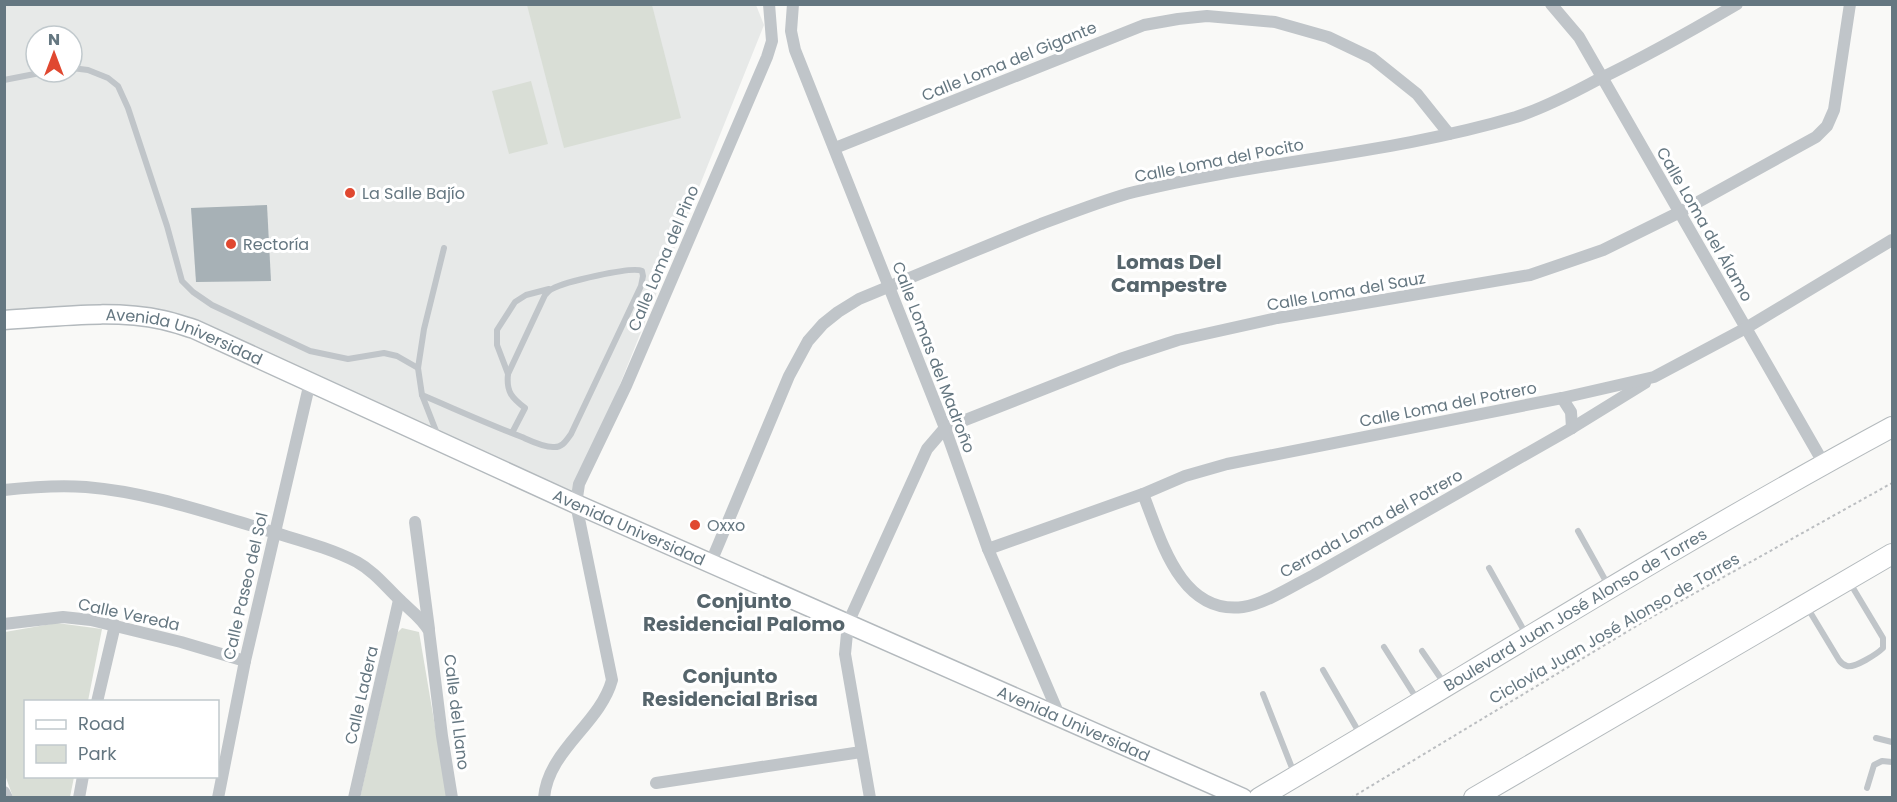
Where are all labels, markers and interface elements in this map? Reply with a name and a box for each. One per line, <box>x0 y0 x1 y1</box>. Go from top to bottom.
street label: Calle Loma del Gigante <box>918 16 1100 107</box>
north arrow <box>24 24 84 84</box>
text: N <box>48 28 60 51</box>
street label: Calle Loma del Pocito <box>1132 133 1306 188</box>
street label: Calle Loma del Álamo <box>1651 143 1758 306</box>
place label: La Salle Bajío <box>362 182 465 205</box>
street label: Calle Loma del Pino <box>622 182 705 335</box>
marker: La Salle Bajío <box>343 186 357 200</box>
place label: Rectoría <box>243 233 309 256</box>
marker: Rectoría <box>224 237 238 251</box>
district label: Lomas Del Campestre <box>1111 248 1227 299</box>
street label: Calle Lomas del Madroño <box>886 258 981 456</box>
street label: Calle Loma del Sauz <box>1265 266 1427 317</box>
street label: Avenida Universidad <box>105 303 266 371</box>
street label: Calle Loma del Potrero <box>1357 376 1539 433</box>
street label: Cerrada Loma del Potrero <box>1276 463 1467 583</box>
street label: Avenida Universidad <box>549 484 709 572</box>
street label: Calle Paseo del Sol <box>217 510 274 662</box>
place label: Oxxo <box>707 514 745 537</box>
marker: Oxxo <box>688 518 702 532</box>
street label: Boulevard Juan José Alonso de Torres <box>1439 523 1711 697</box>
street label: Ciclovia Juan José Alonso de Torres <box>1485 547 1744 710</box>
district label: Conjunto Residencial Palomo <box>643 587 845 638</box>
street label: Calle Vereda <box>76 592 182 636</box>
street label: Calle Ladera <box>339 644 384 747</box>
street label: Calle del Llano <box>438 653 475 771</box>
district label: Conjunto Residencial Brisa <box>642 662 818 713</box>
street label: Avenida Universidad <box>994 680 1153 768</box>
legend <box>24 700 219 778</box>
text: Road <box>78 711 125 736</box>
text: Park <box>78 741 117 766</box>

